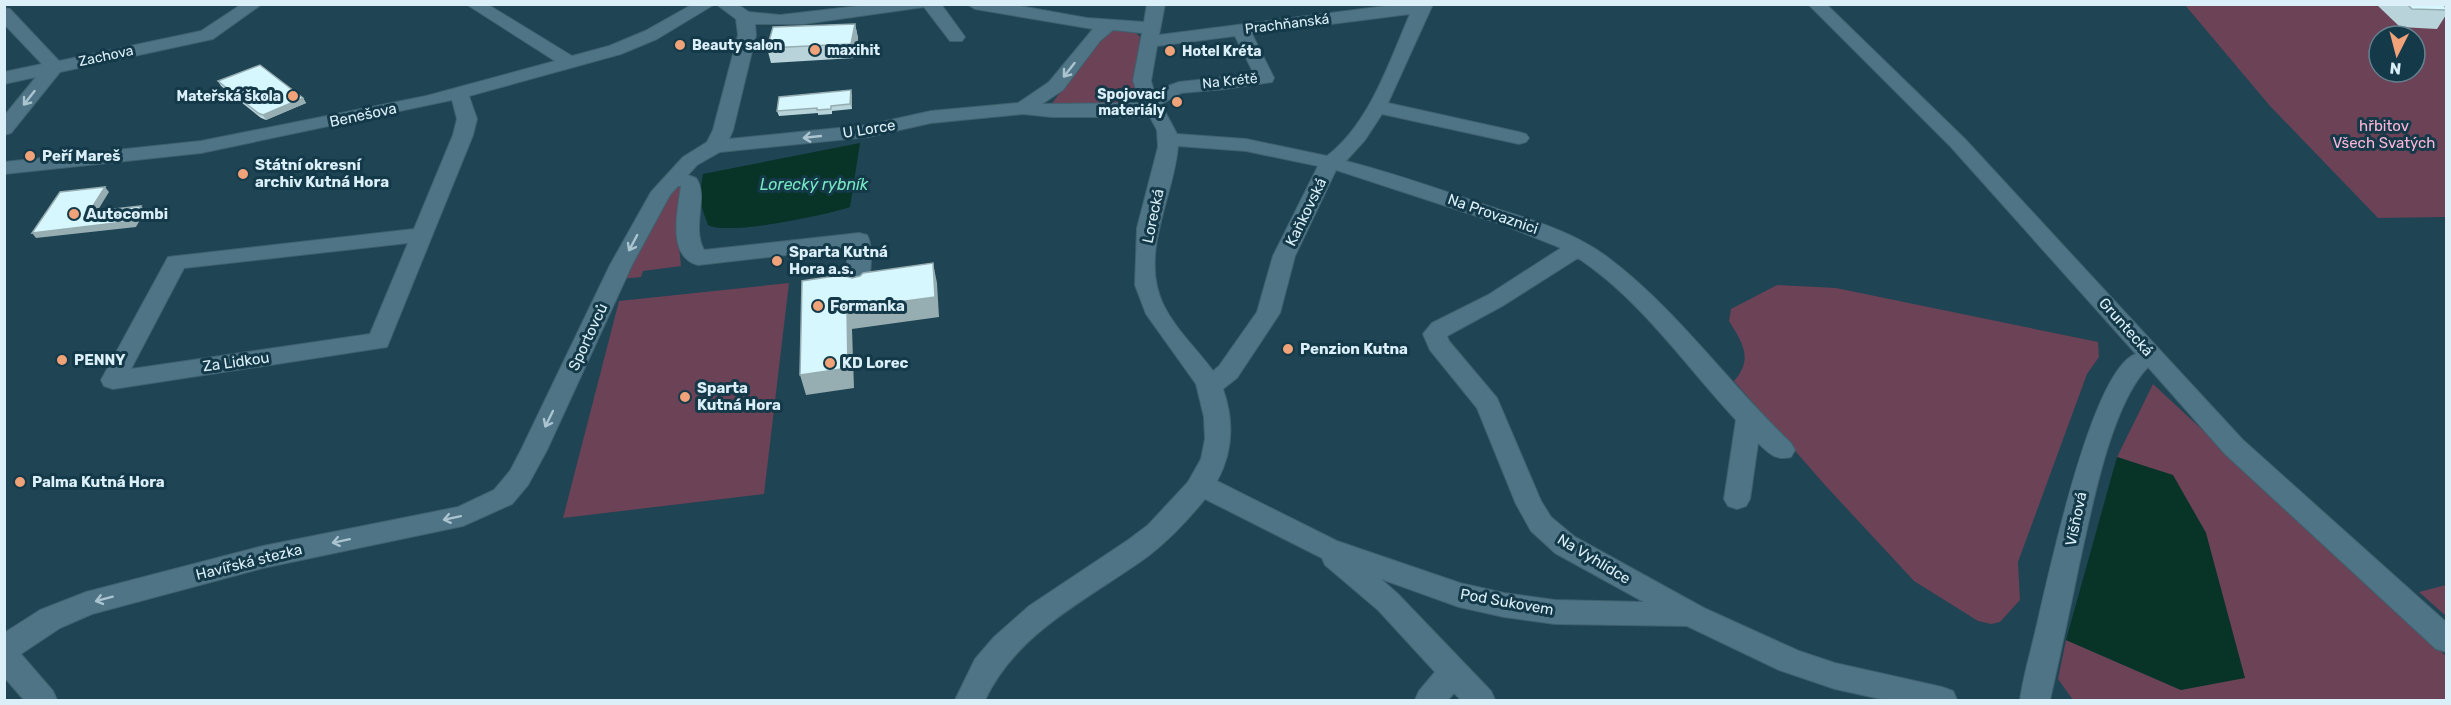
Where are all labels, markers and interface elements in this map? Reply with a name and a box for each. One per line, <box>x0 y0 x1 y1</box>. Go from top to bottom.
street label: Prachňanská <box>1244 10 1330 38</box>
north arrow <box>2367 24 2427 84</box>
place label: Beauty salon <box>692 37 783 54</box>
marker: Beauty salon <box>673 38 687 52</box>
street label: Zachova <box>77 42 135 70</box>
place label: maxihit <box>827 42 880 59</box>
marker: maxihit <box>808 43 822 57</box>
place label: Hotel Kréta <box>1182 43 1261 60</box>
marker: Hotel Kréta <box>1163 44 1177 58</box>
text: N <box>2389 58 2402 78</box>
one-way arrow <box>1062 61 1075 77</box>
street label: Na Krétě <box>1201 70 1259 92</box>
place label: Spojovací materiály <box>1097 86 1166 119</box>
place label: Mateřská škola <box>177 88 281 105</box>
marker: Mateřská škola <box>286 89 300 103</box>
one-way arrow <box>23 90 36 106</box>
marker: Spojovací materiály <box>1170 95 1184 109</box>
street label: Benešova <box>328 99 398 131</box>
street label: U Lorce <box>841 116 897 142</box>
park label: hřbitov Všech Svatých <box>2332 117 2436 152</box>
one-way arrow <box>802 132 822 143</box>
place label: Peří Mareš <box>42 147 120 165</box>
marker: Peří Mareš <box>23 149 37 163</box>
place label: Státní okresní archiv Kutná Hora <box>255 156 389 191</box>
marker: Státní okresní archiv Kutná Hora <box>236 167 250 181</box>
water label: Lorecký rybník <box>760 175 869 194</box>
street label: Kaňkovská <box>1282 175 1330 249</box>
street label: Lorecká <box>1138 187 1168 245</box>
street label: Na Provaznici <box>1445 190 1541 238</box>
place label: Autocombi <box>86 205 168 223</box>
marker: Autocombi <box>67 207 81 221</box>
one-way arrow <box>626 234 638 252</box>
place label: Sparta Kutná Hora a.s. <box>789 243 888 278</box>
marker: Sparta Kutná Hora a.s. <box>770 254 784 268</box>
street label: Gruntecká <box>2095 294 2157 360</box>
place label: Formanka <box>830 297 905 315</box>
marker: Formanka <box>811 299 825 313</box>
street label: Sportovců <box>565 301 611 373</box>
place label: Penzion Kutna <box>1300 340 1408 358</box>
marker: Penzion Kutna <box>1281 342 1295 356</box>
street label: Za Lidkou <box>202 348 270 376</box>
place label: PENNY <box>74 351 126 369</box>
marker: PENNY <box>55 353 69 367</box>
place label: KD Lorec <box>842 354 909 372</box>
marker: KD Lorec <box>823 356 837 370</box>
place label: Sparta Kutná Hora <box>697 379 781 414</box>
marker: Sparta Kutná Hora <box>678 390 692 404</box>
one-way arrow <box>542 410 554 428</box>
place label: Palma Kutná Hora <box>32 473 165 491</box>
marker: Palma Kutná Hora <box>13 475 27 489</box>
street label: Višňová <box>2062 490 2090 548</box>
one-way arrow <box>443 513 462 524</box>
street label: Na Vyhlídce <box>1554 530 1634 588</box>
one-way arrow <box>331 536 351 547</box>
street label: Havířská stezka <box>194 540 304 584</box>
street label: Pod Sukovem <box>1459 585 1555 619</box>
one-way arrow <box>95 594 114 606</box>

